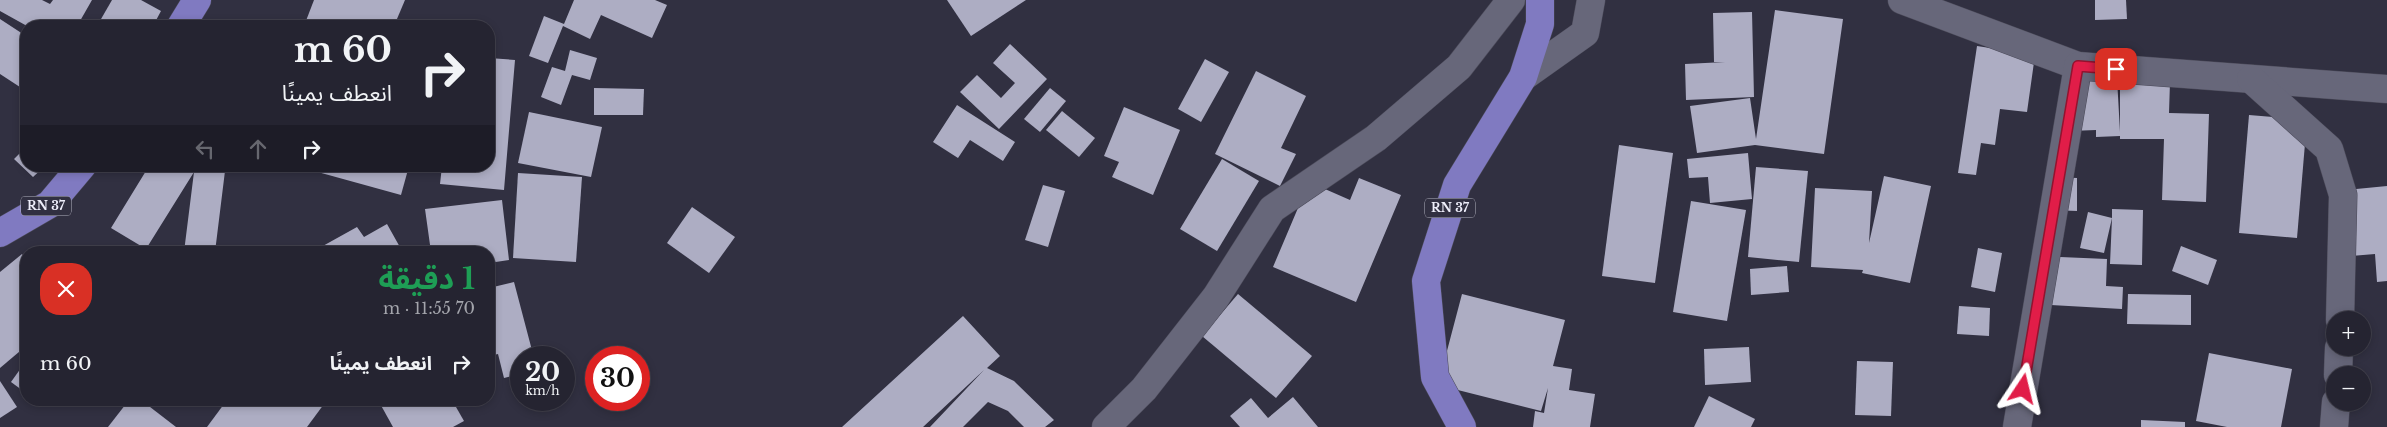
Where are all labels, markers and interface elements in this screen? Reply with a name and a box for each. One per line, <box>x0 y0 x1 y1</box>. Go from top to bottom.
text: 60 m <box>294 28 392 71</box>
icon: right <box>410 40 475 105</box>
pin <box>2095 48 2137 90</box>
icon: arrive <box>2102 55 2130 83</box>
text: انعطف يمينًا <box>282 80 392 107</box>
icon: left <box>191 135 219 163</box>
icon: ahead <box>244 135 272 163</box>
icon: right <box>297 135 325 163</box>
road number: RN 37 <box>21 197 71 216</box>
road number: RN 37 <box>1425 198 1475 218</box>
text: 1 دقيقة <box>378 260 475 297</box>
button: close <box>40 263 92 315</box>
text: 70 m · 11:55 <box>383 298 475 318</box>
map controls <box>2326 311 2371 411</box>
button: + <box>2326 311 2371 356</box>
speed limit sign: 30 <box>585 346 650 411</box>
icon: right <box>447 350 475 378</box>
text: 60 m <box>40 352 92 375</box>
text: انعطف يمينًا <box>330 352 432 375</box>
text: 20 <box>525 357 560 388</box>
position arrow <box>1996 362 2048 414</box>
button: − <box>2326 366 2371 411</box>
text: km/h <box>525 383 560 398</box>

